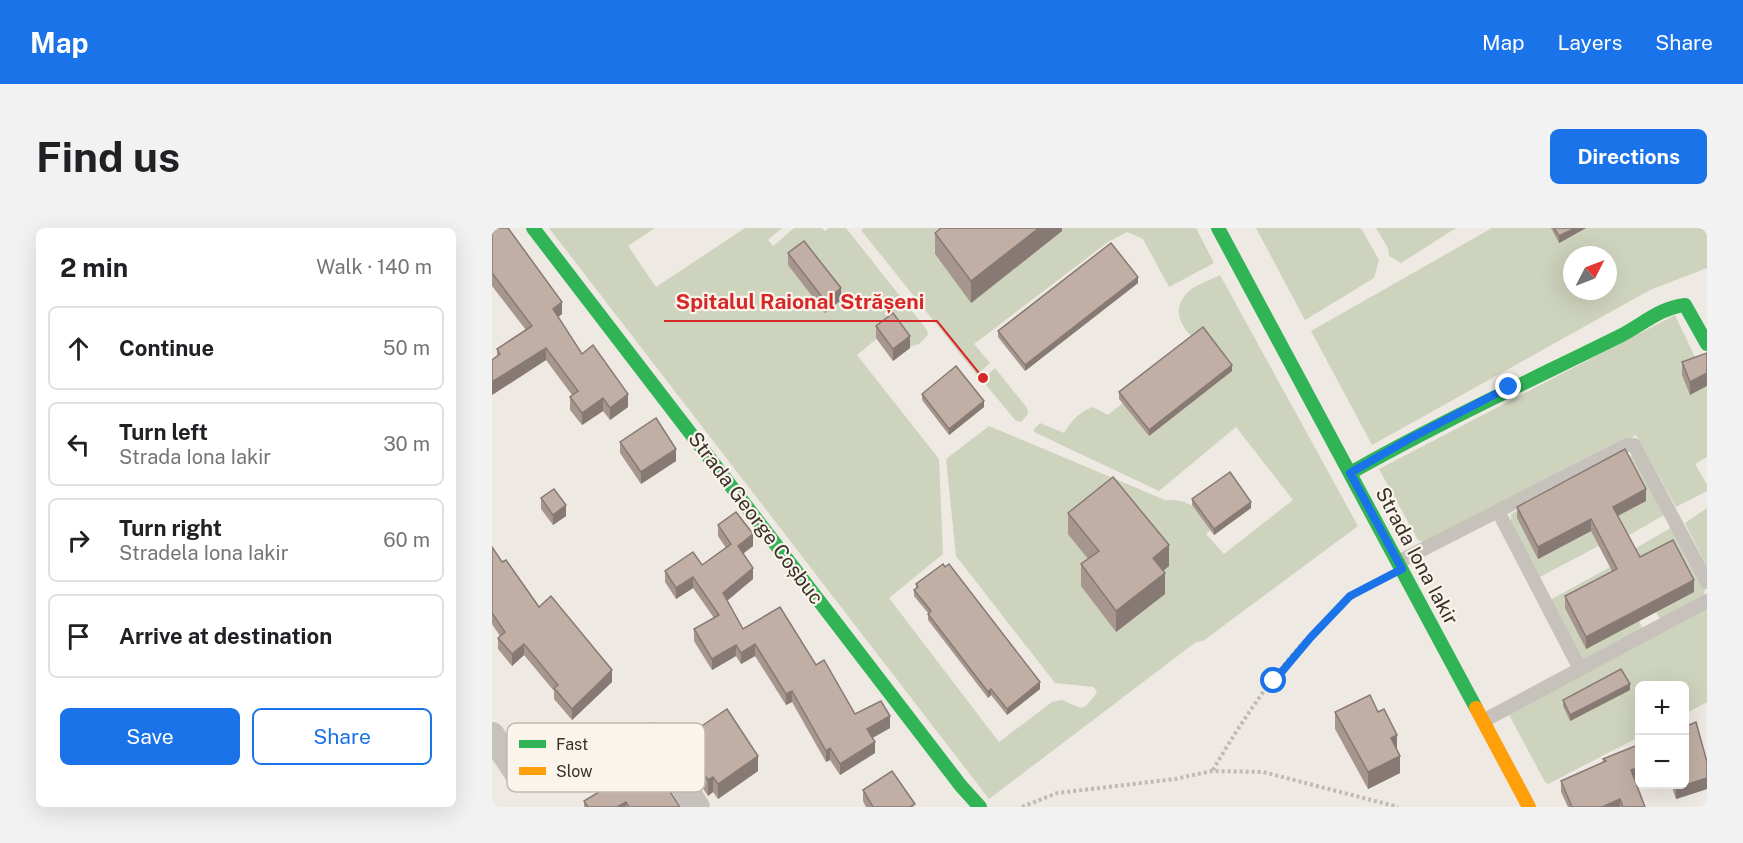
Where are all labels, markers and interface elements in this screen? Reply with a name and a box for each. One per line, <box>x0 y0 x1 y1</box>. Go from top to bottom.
text: Map <box>30 26 89 59</box>
text: Map <box>1482 30 1525 55</box>
text: Layers <box>1558 30 1622 55</box>
text: Share <box>1655 30 1713 55</box>
button: Directions <box>1550 129 1707 184</box>
text: Find us <box>36 132 180 181</box>
north arrow <box>1563 246 1617 300</box>
text: 2 min <box>60 252 128 283</box>
text: Walk · 140 m <box>316 255 432 279</box>
callout: Spitalul Raional Strășeni <box>664 282 937 321</box>
text: Spitalul Raional Strășeni <box>676 289 924 314</box>
icon: ahead <box>62 332 95 365</box>
text: Continue <box>119 335 214 361</box>
text: 50 m <box>383 336 430 360</box>
route end <box>1495 373 1521 399</box>
text: Turn left <box>119 419 208 445</box>
street label: Strada George Coșbuc <box>683 427 829 609</box>
icon: left <box>62 428 95 461</box>
text: 30 m <box>383 432 430 456</box>
text: Strada Iona Iakir <box>119 445 271 469</box>
street label: Strada Iona Iakir <box>1371 483 1463 629</box>
text: Turn right <box>119 515 222 541</box>
icon: right <box>62 524 95 557</box>
text: 60 m <box>383 528 430 552</box>
text: Stradela Iona Iakir <box>119 541 288 565</box>
icon: arrive <box>62 620 95 653</box>
text: Arrive at destination <box>119 623 332 649</box>
route start <box>1260 667 1286 693</box>
map controls <box>1635 681 1689 789</box>
button: + <box>1635 681 1689 735</box>
button: Save <box>60 708 240 765</box>
button: Share <box>252 708 432 765</box>
legend <box>507 723 705 792</box>
text: Fast <box>556 735 588 754</box>
button: − <box>1635 735 1689 789</box>
text: Slow <box>556 762 593 781</box>

